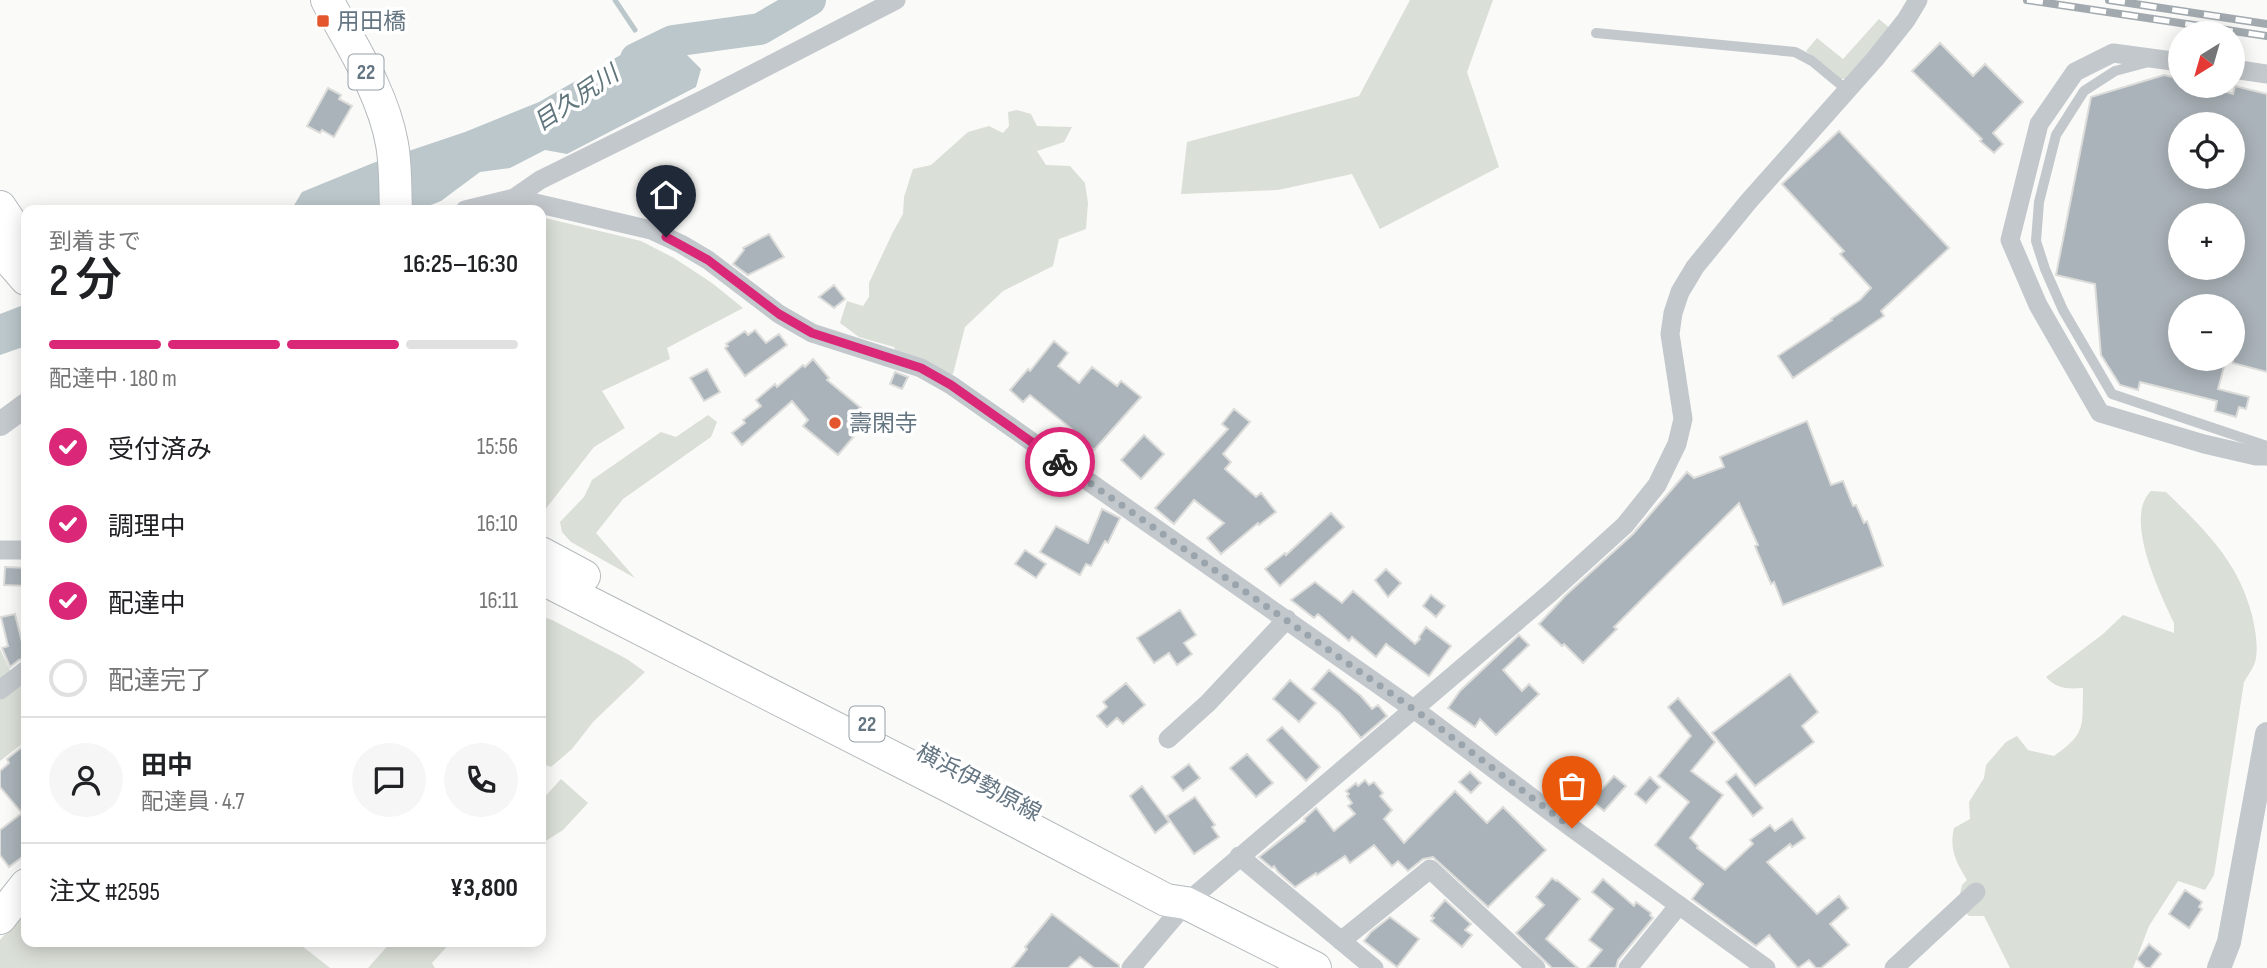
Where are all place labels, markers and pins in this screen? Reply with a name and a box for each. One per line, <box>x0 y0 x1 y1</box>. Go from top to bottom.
place label: 用田橋 <box>337 8 406 36</box>
marker: 用田橋 <box>315 13 331 29</box>
pin <box>636 165 696 237</box>
place label: 壽閑寺 <box>849 410 918 438</box>
marker: 壽閑寺 <box>827 415 843 431</box>
pin <box>1542 756 1602 828</box>

